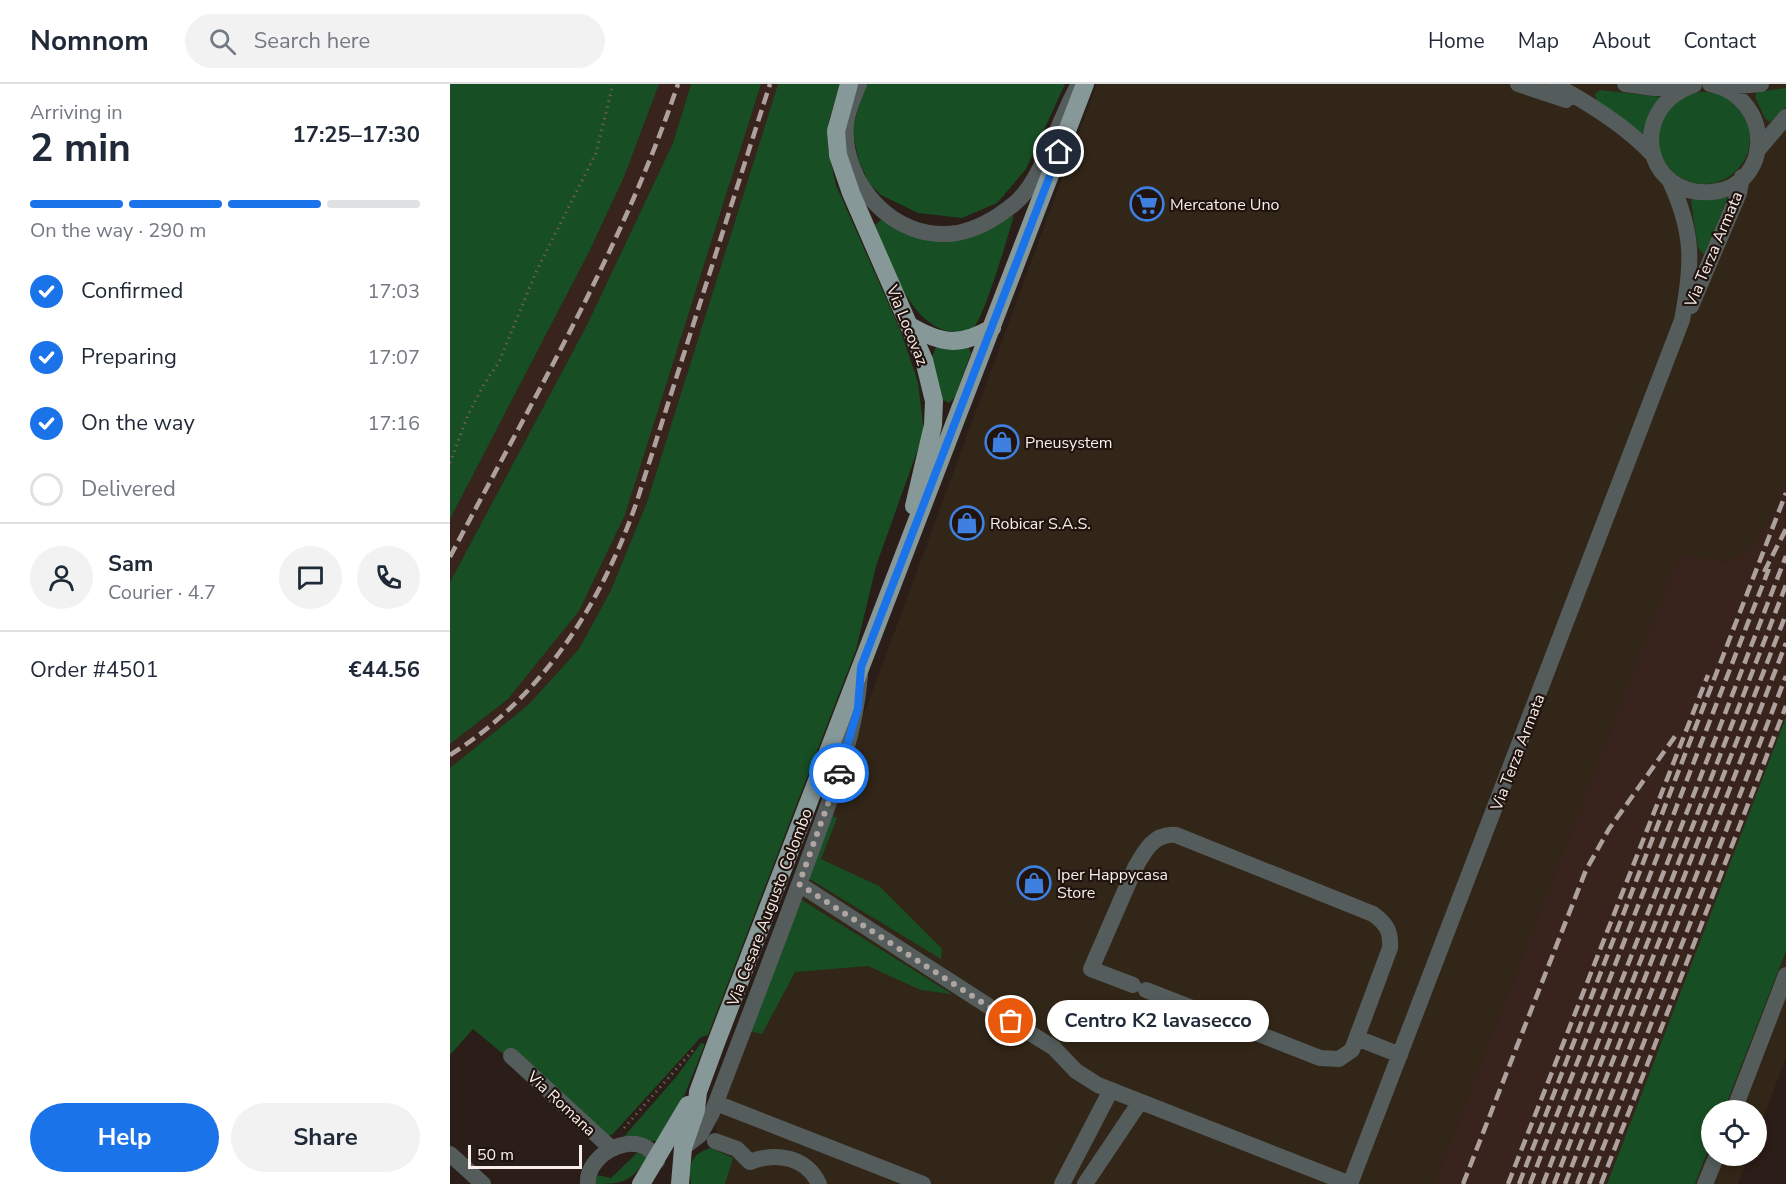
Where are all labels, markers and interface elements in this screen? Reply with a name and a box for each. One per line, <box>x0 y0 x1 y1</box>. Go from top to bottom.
search box <box>185 14 605 68</box>
text: Nomnom <box>30 22 149 60</box>
icon: search <box>206 25 239 58</box>
text: Search here <box>254 26 370 56</box>
text: Home <box>1428 27 1485 55</box>
text: Map <box>1518 27 1559 55</box>
text: About <box>1592 27 1650 55</box>
text: Contact <box>1683 27 1756 55</box>
text: Arriving in <box>30 99 123 126</box>
text: 17:25–17:30 <box>292 120 420 150</box>
text: 2 min <box>30 122 131 175</box>
pin <box>1033 126 1084 177</box>
icon: home <box>1042 135 1075 168</box>
supermarket icon: Mercatone Uno <box>1129 186 1165 222</box>
street label: Via Terza Armata <box>1679 188 1748 311</box>
place label: Mercatone Uno <box>1170 194 1280 216</box>
text: On the way · 290 m <box>30 217 206 244</box>
icon: check <box>30 275 63 308</box>
text: Confirmed <box>81 276 183 306</box>
text: 17:03 <box>367 278 420 305</box>
street label: Via Locovaz <box>881 281 933 369</box>
icon: check <box>30 341 63 374</box>
text: Preparing <box>81 342 177 372</box>
text: 17:07 <box>367 344 420 371</box>
icon: check <box>30 407 63 440</box>
text: On the way <box>81 408 195 438</box>
text: 17:16 <box>367 410 420 437</box>
shop icon: Pneusystem <box>984 424 1020 460</box>
place label: Pneusystem <box>1025 432 1113 454</box>
text: Delivered <box>81 474 176 504</box>
shop icon: Robicar S.A.S. <box>949 505 985 541</box>
place label: Robicar S.A.S. <box>990 513 1091 535</box>
button: person <box>30 546 93 609</box>
button: chat <box>279 546 342 609</box>
button: phone <box>357 546 420 609</box>
text: Sam <box>108 549 153 579</box>
text: Courier · 4.7 <box>108 579 216 606</box>
text: Order #4501 <box>30 655 159 685</box>
text: €44.56 <box>349 655 420 685</box>
street label: Via Terza Armata <box>1485 691 1550 815</box>
courier <box>809 743 869 803</box>
icon: car <box>823 757 856 790</box>
street label: Via Cesare Augusto Colombo <box>722 805 818 1010</box>
place label: Iper Happycasa Store <box>1057 864 1168 904</box>
shop icon: Iper Happycasa Store <box>1016 865 1052 901</box>
pin <box>985 995 1036 1046</box>
callout: Centro K2 lavasecco <box>1047 1000 1269 1042</box>
icon: bag <box>994 1004 1027 1037</box>
text: Centro K2 lavasecco <box>1064 1007 1252 1034</box>
street label: Via Romana <box>521 1066 600 1141</box>
map controls <box>1701 1100 1767 1166</box>
button: locate <box>1701 1100 1767 1166</box>
button: Help <box>30 1103 219 1172</box>
button: Share <box>231 1103 420 1172</box>
scale bar <box>468 1142 582 1170</box>
text: 50 m <box>477 1144 514 1166</box>

